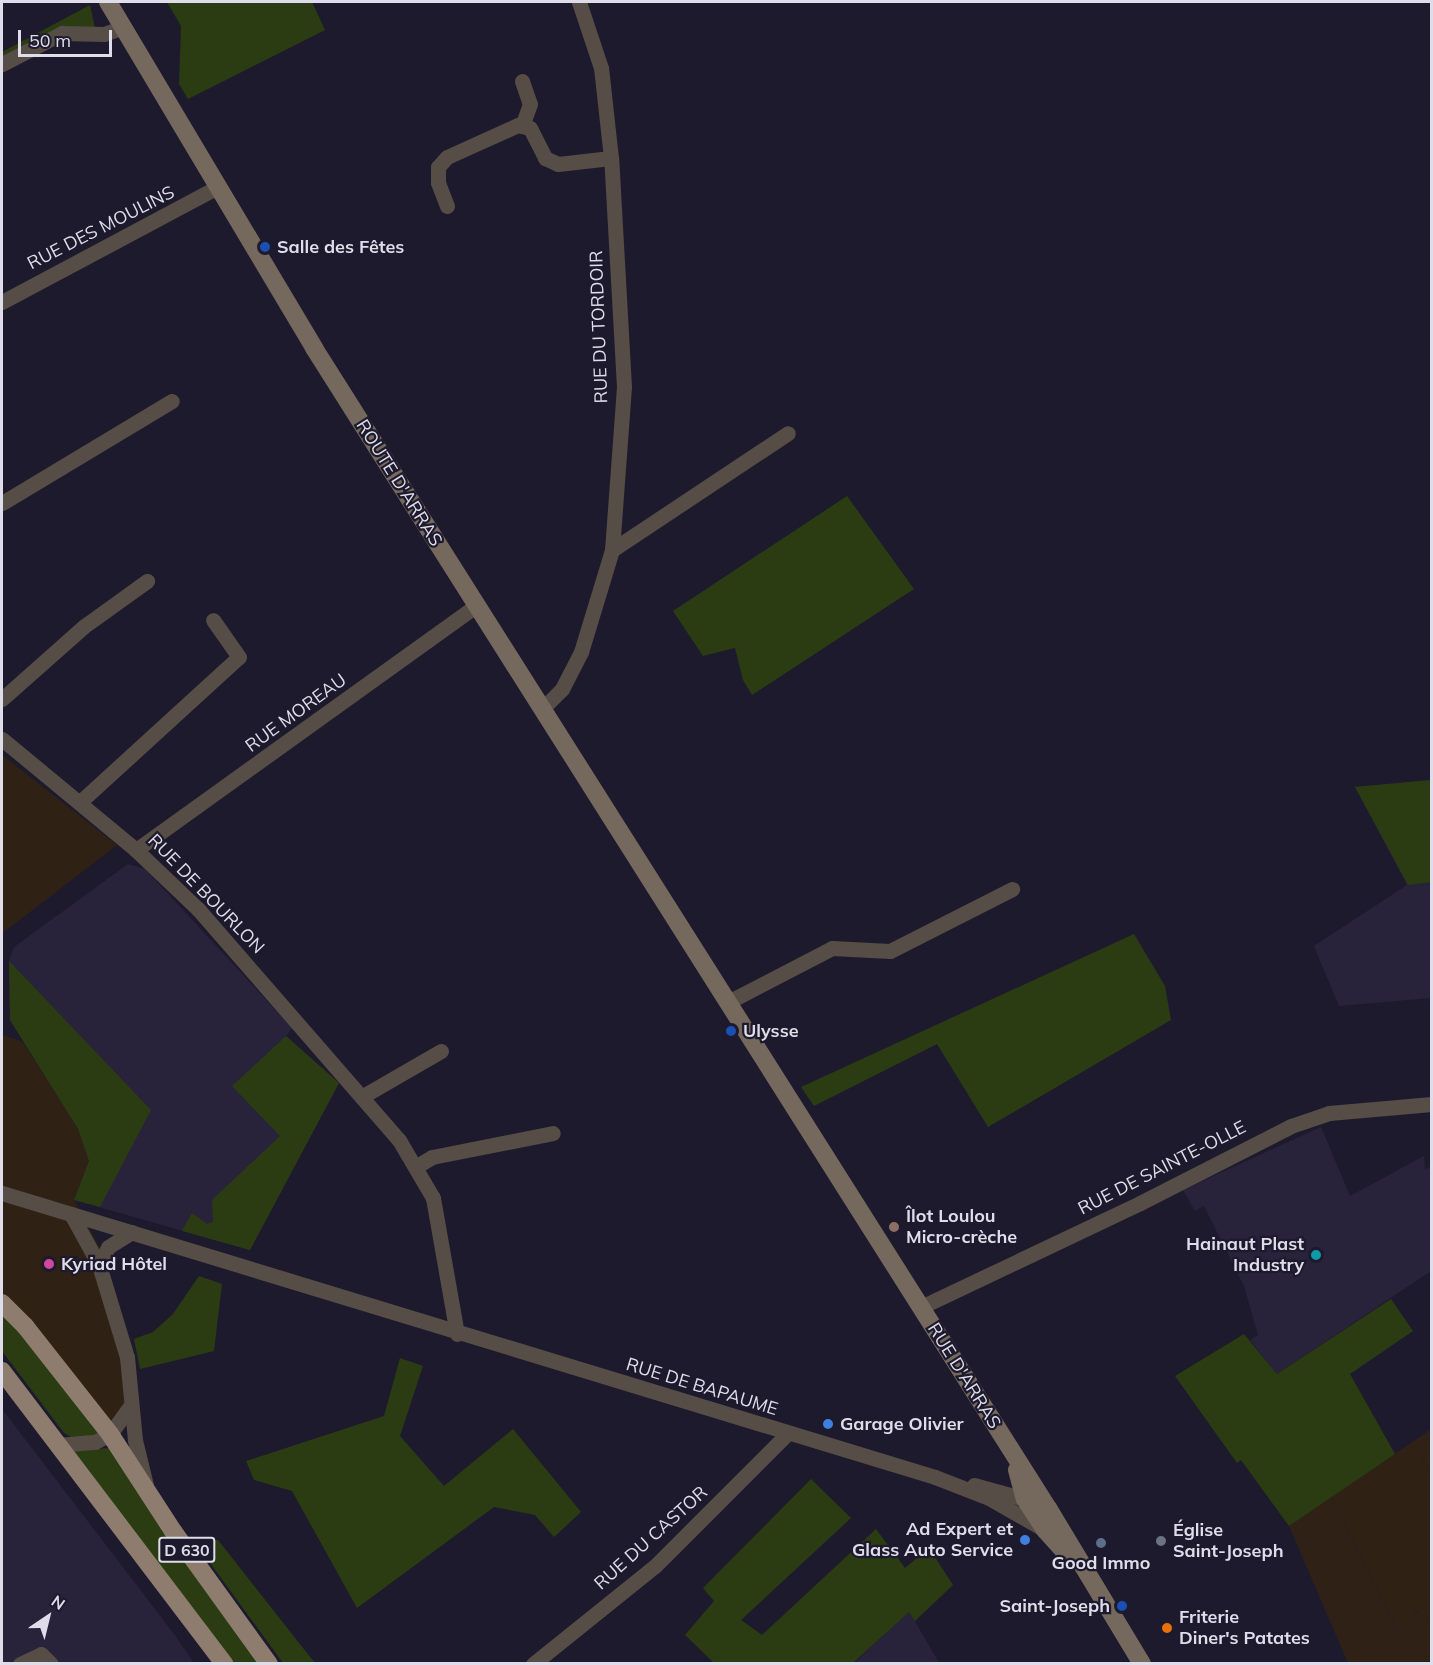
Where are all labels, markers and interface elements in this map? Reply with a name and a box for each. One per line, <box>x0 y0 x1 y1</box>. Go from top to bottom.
scale bar <box>21 18 116 56</box>
text: 50 m <box>29 29 71 52</box>
street label: RUE DES MOULINS <box>24 182 178 274</box>
place label: Salle des Fêtes <box>277 236 404 258</box>
marker: Salle des Fêtes <box>258 240 272 254</box>
street label: RUE DU TORDOIR <box>586 250 612 404</box>
street label: ROUTE D'ARRAS <box>351 416 447 550</box>
street label: RUE MOREAU <box>241 669 351 757</box>
street label: RUE DE BOURLON <box>143 830 269 958</box>
place label: Ulysse <box>743 1020 799 1042</box>
marker: Ulysse <box>724 1024 738 1038</box>
street label: RUE DE SAINTE-OLLE <box>1075 1116 1249 1220</box>
place label: Îlot Loulou Micro-crèche <box>906 1206 1017 1248</box>
marker: Îlot Loulou Micro-crèche <box>887 1220 901 1234</box>
place label: Hainaut Plast Industry <box>1186 1234 1304 1276</box>
marker: Hainaut Plast Industry <box>1309 1248 1323 1262</box>
place label: Kyriad Hôtel <box>61 1253 167 1275</box>
marker: Kyriad Hôtel <box>42 1257 56 1271</box>
street label: RUE D'ARRAS <box>923 1319 1005 1433</box>
street label: RUE DE BAPAUME <box>623 1354 781 1420</box>
place label: Garage Olivier <box>840 1413 964 1435</box>
marker: Garage Olivier <box>821 1417 835 1431</box>
street label: RUE DU CASTOR <box>590 1482 712 1594</box>
place label: Ad Expert et Glass Auto Service <box>852 1519 1013 1562</box>
place label: Église Saint-Joseph <box>1173 1520 1284 1562</box>
marker: Ad Expert et Glass Auto Service <box>1018 1533 1032 1547</box>
marker: Église Saint-Joseph <box>1154 1534 1168 1548</box>
marker: Good Immo <box>1094 1536 1108 1550</box>
road number: D 630 <box>157 1537 217 1563</box>
place label: Good Immo <box>1052 1552 1150 1574</box>
north arrow <box>18 1587 78 1647</box>
text: N <box>48 1591 69 1614</box>
place label: Saint-Joseph <box>999 1595 1110 1617</box>
marker: Saint-Joseph <box>1115 1599 1129 1613</box>
place label: Friterie Diner's Patates <box>1179 1607 1310 1650</box>
marker: Friterie Diner's Patates <box>1160 1621 1174 1635</box>

